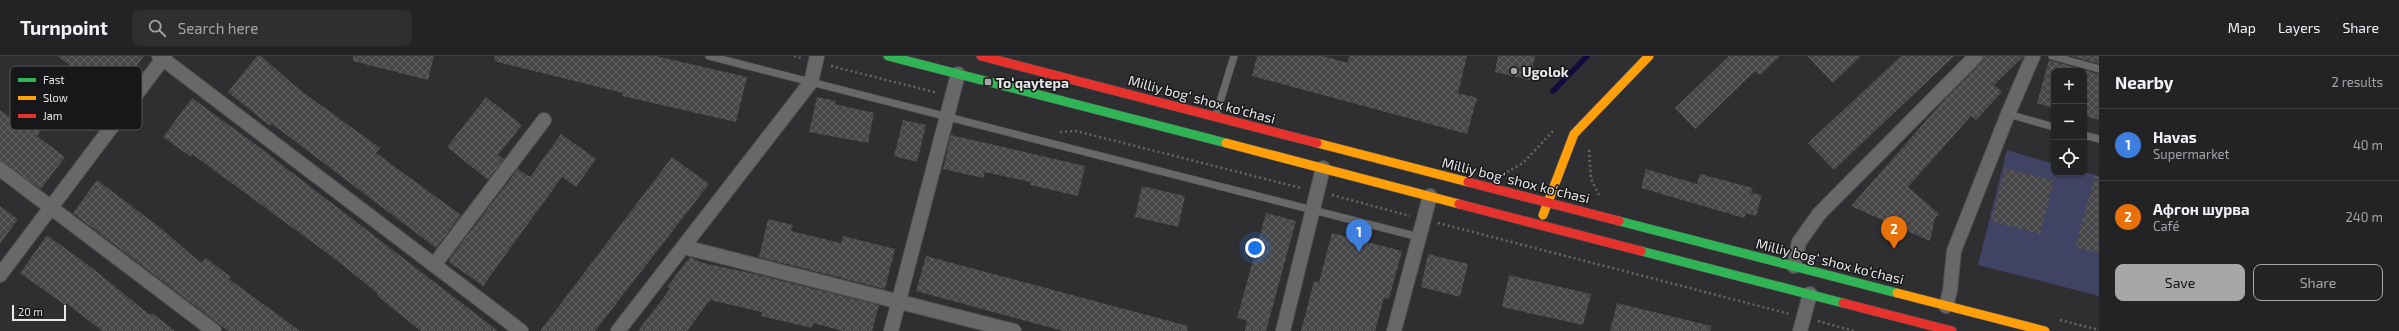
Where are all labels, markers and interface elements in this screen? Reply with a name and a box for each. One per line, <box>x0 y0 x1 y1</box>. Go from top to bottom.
search box <box>132 10 412 46</box>
text: Turnpoint <box>20 16 108 39</box>
icon: search <box>146 17 168 39</box>
text: Search here <box>178 19 258 37</box>
text: Map <box>2228 19 2256 36</box>
text: Layers <box>2278 19 2320 36</box>
text: Share <box>2342 19 2379 36</box>
place label: Ugolok <box>1522 63 1569 80</box>
legend <box>10 66 142 130</box>
marker: Ugolok <box>1509 66 1519 76</box>
map controls <box>2051 68 2087 176</box>
button: + <box>2051 68 2087 104</box>
street label: Milliy bog‘ shox ko‘chasi <box>1127 71 1277 127</box>
text: Nearby <box>2115 72 2173 92</box>
text: Fast <box>43 73 65 86</box>
place label: Toʻqaytepa <box>996 74 1069 91</box>
text: 2 results <box>2331 74 2383 90</box>
marker: Toʻqaytepa <box>983 77 993 87</box>
text: Slow <box>43 91 68 104</box>
button: − <box>2051 104 2087 140</box>
text: Jam <box>43 109 62 122</box>
text: Havas <box>2153 128 2197 146</box>
text: 1 <box>2125 137 2131 153</box>
text: 40 m <box>2353 137 2383 153</box>
button: locate <box>2051 140 2087 176</box>
text: Supermarket <box>2153 146 2230 162</box>
street label: Milliy bog‘ shox ko‘chasi <box>1440 153 1592 207</box>
text: Афгон шурва <box>2153 200 2250 218</box>
text: 2 <box>2124 209 2132 225</box>
text: 240 m <box>2346 209 2383 225</box>
pin: 2 <box>1881 216 1907 249</box>
text: Café <box>2153 218 2179 234</box>
pin: 1 <box>1346 219 1372 252</box>
street label: Milliy bog‘ shox ko‘chasi <box>1754 234 1906 288</box>
your location <box>1245 238 1265 258</box>
button: Save <box>2115 264 2245 301</box>
button: Share <box>2253 264 2383 301</box>
scale bar <box>12 303 66 322</box>
text: 20 m <box>18 305 43 318</box>

